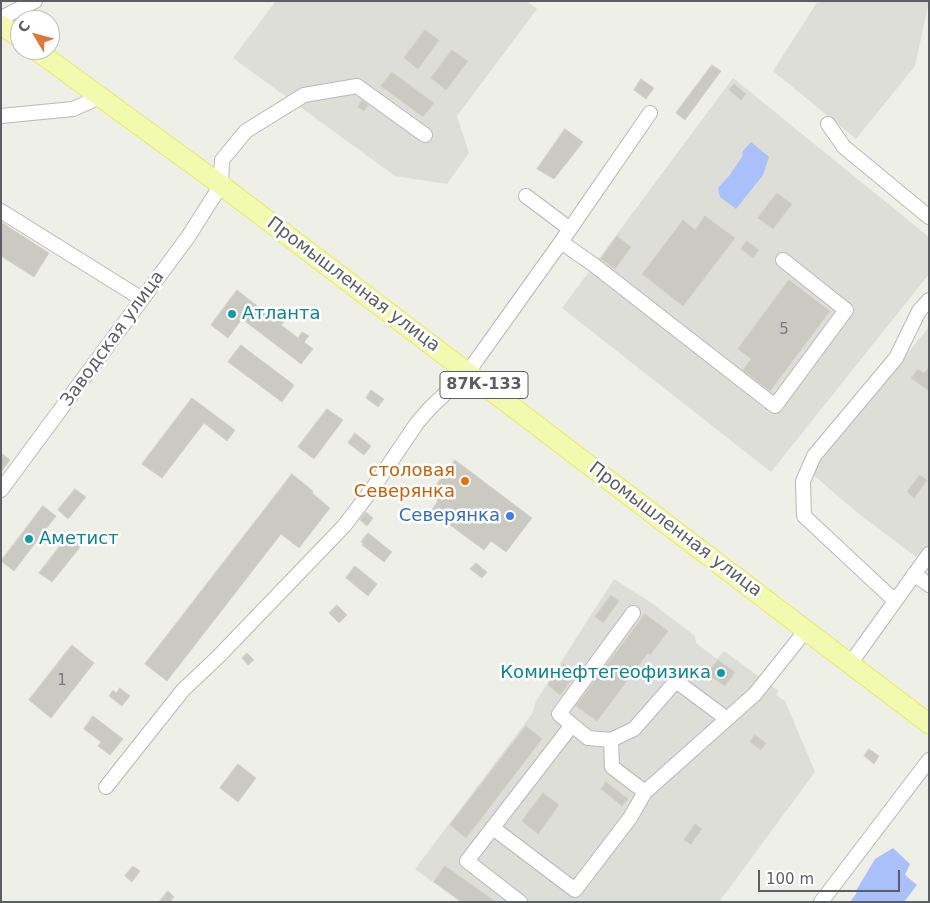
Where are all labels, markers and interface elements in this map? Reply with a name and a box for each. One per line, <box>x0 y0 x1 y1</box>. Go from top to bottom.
north arrow <box>10 10 60 60</box>
text: С <box>14 18 33 35</box>
street label: Промышленная улица <box>262 213 444 357</box>
street label: Заводская улица <box>57 267 169 411</box>
place label: Атланта <box>242 303 321 325</box>
marker: Атланта <box>226 308 238 320</box>
house number: 5 <box>779 321 789 339</box>
road number: 87К-133 <box>440 372 528 398</box>
street label: Промышленная улица <box>584 458 766 602</box>
place label: столовая Северянка <box>354 460 455 502</box>
marker: столовая Северянка <box>459 475 471 487</box>
place label: Северянка <box>399 505 500 527</box>
marker: Северянка <box>504 510 516 522</box>
place label: Аметист <box>39 528 119 550</box>
marker: Аметист <box>23 533 35 545</box>
place label: Коминефтегеофизика <box>500 662 711 684</box>
marker: Коминефтегеофизика <box>715 667 727 679</box>
house number: 1 <box>57 672 67 690</box>
scale bar <box>760 860 902 892</box>
text: 100 m <box>766 870 814 888</box>

